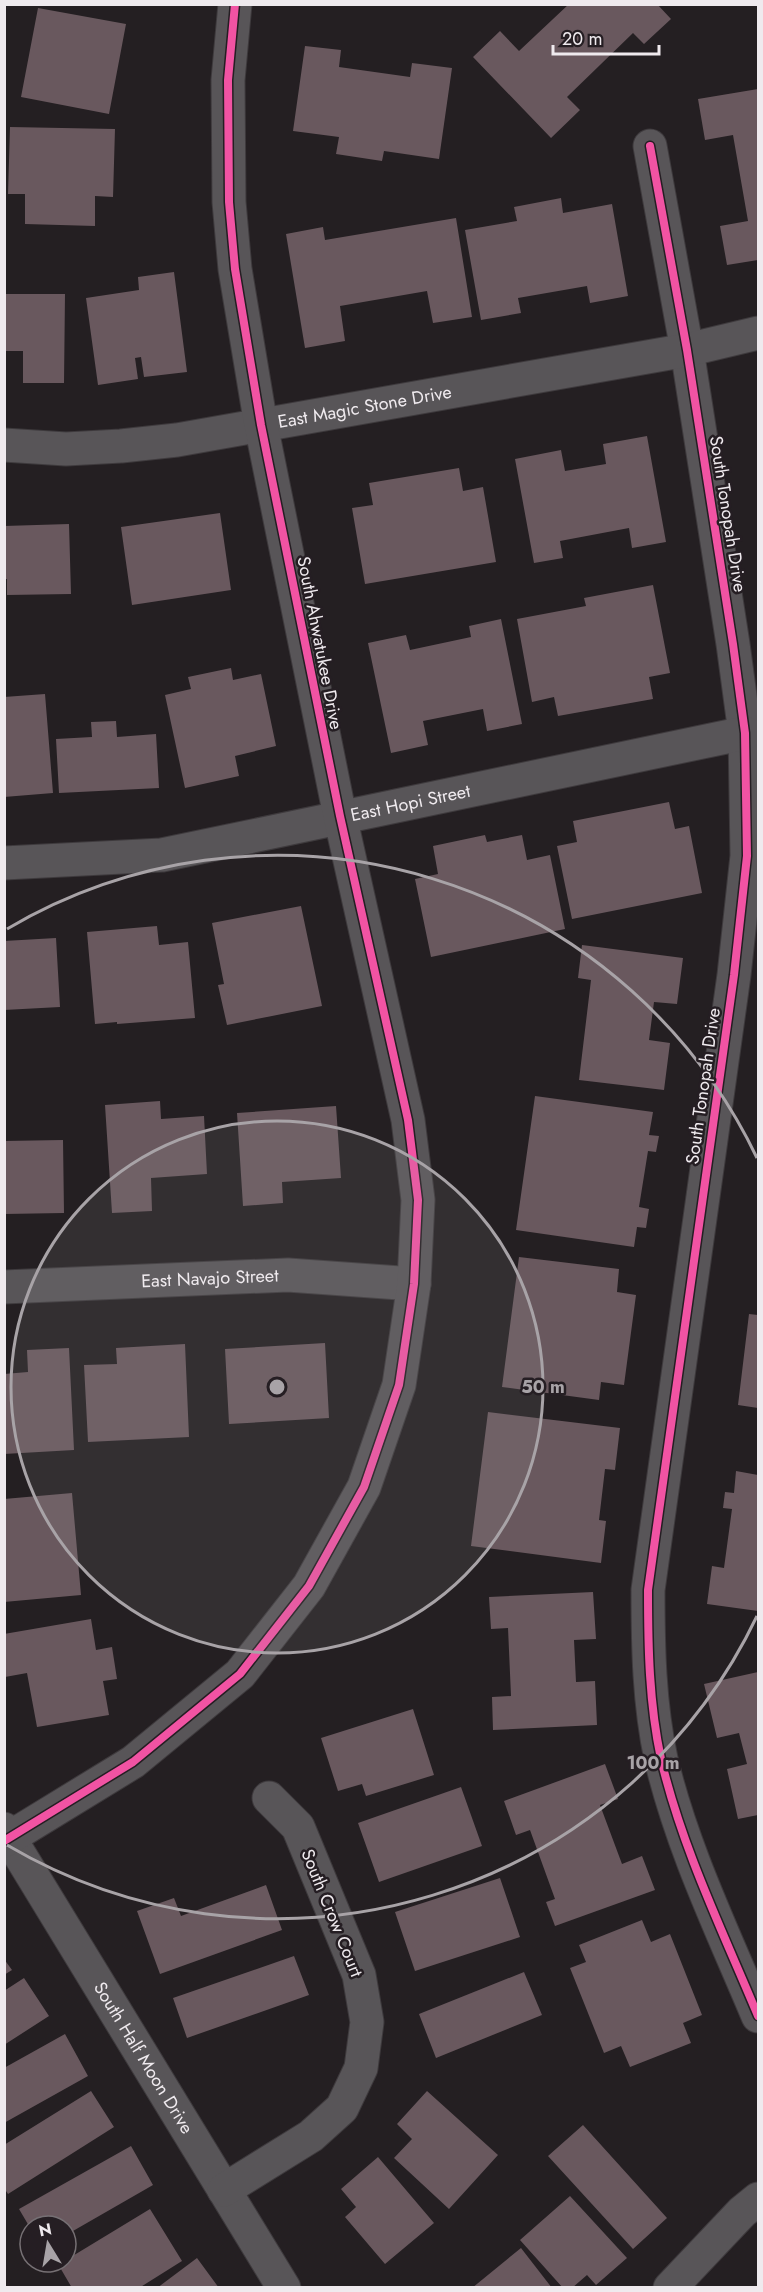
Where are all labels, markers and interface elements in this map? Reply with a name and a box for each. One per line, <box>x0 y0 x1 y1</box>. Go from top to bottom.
scale bar <box>553 18 660 56</box>
text: 20 m <box>562 26 602 52</box>
street label: East Magic Stone Drive <box>276 379 454 435</box>
street label: South Tonopah Drive <box>703 434 753 594</box>
street label: South Ahwatukee Drive <box>290 554 350 732</box>
street label: East Hopi Street <box>348 778 473 828</box>
street label: South Tonopah Drive <box>679 1006 727 1166</box>
street label: East Navajo Street <box>141 1262 280 1294</box>
text: 50 m <box>521 1374 565 1400</box>
centre of rings <box>267 1377 287 1397</box>
text: 100 m <box>626 1750 680 1776</box>
street label: South Crow Court <box>294 1845 370 1981</box>
street label: South Half Moon Drive <box>87 1977 200 2139</box>
north arrow <box>18 2214 78 2274</box>
text: N <box>37 2217 54 2242</box>

